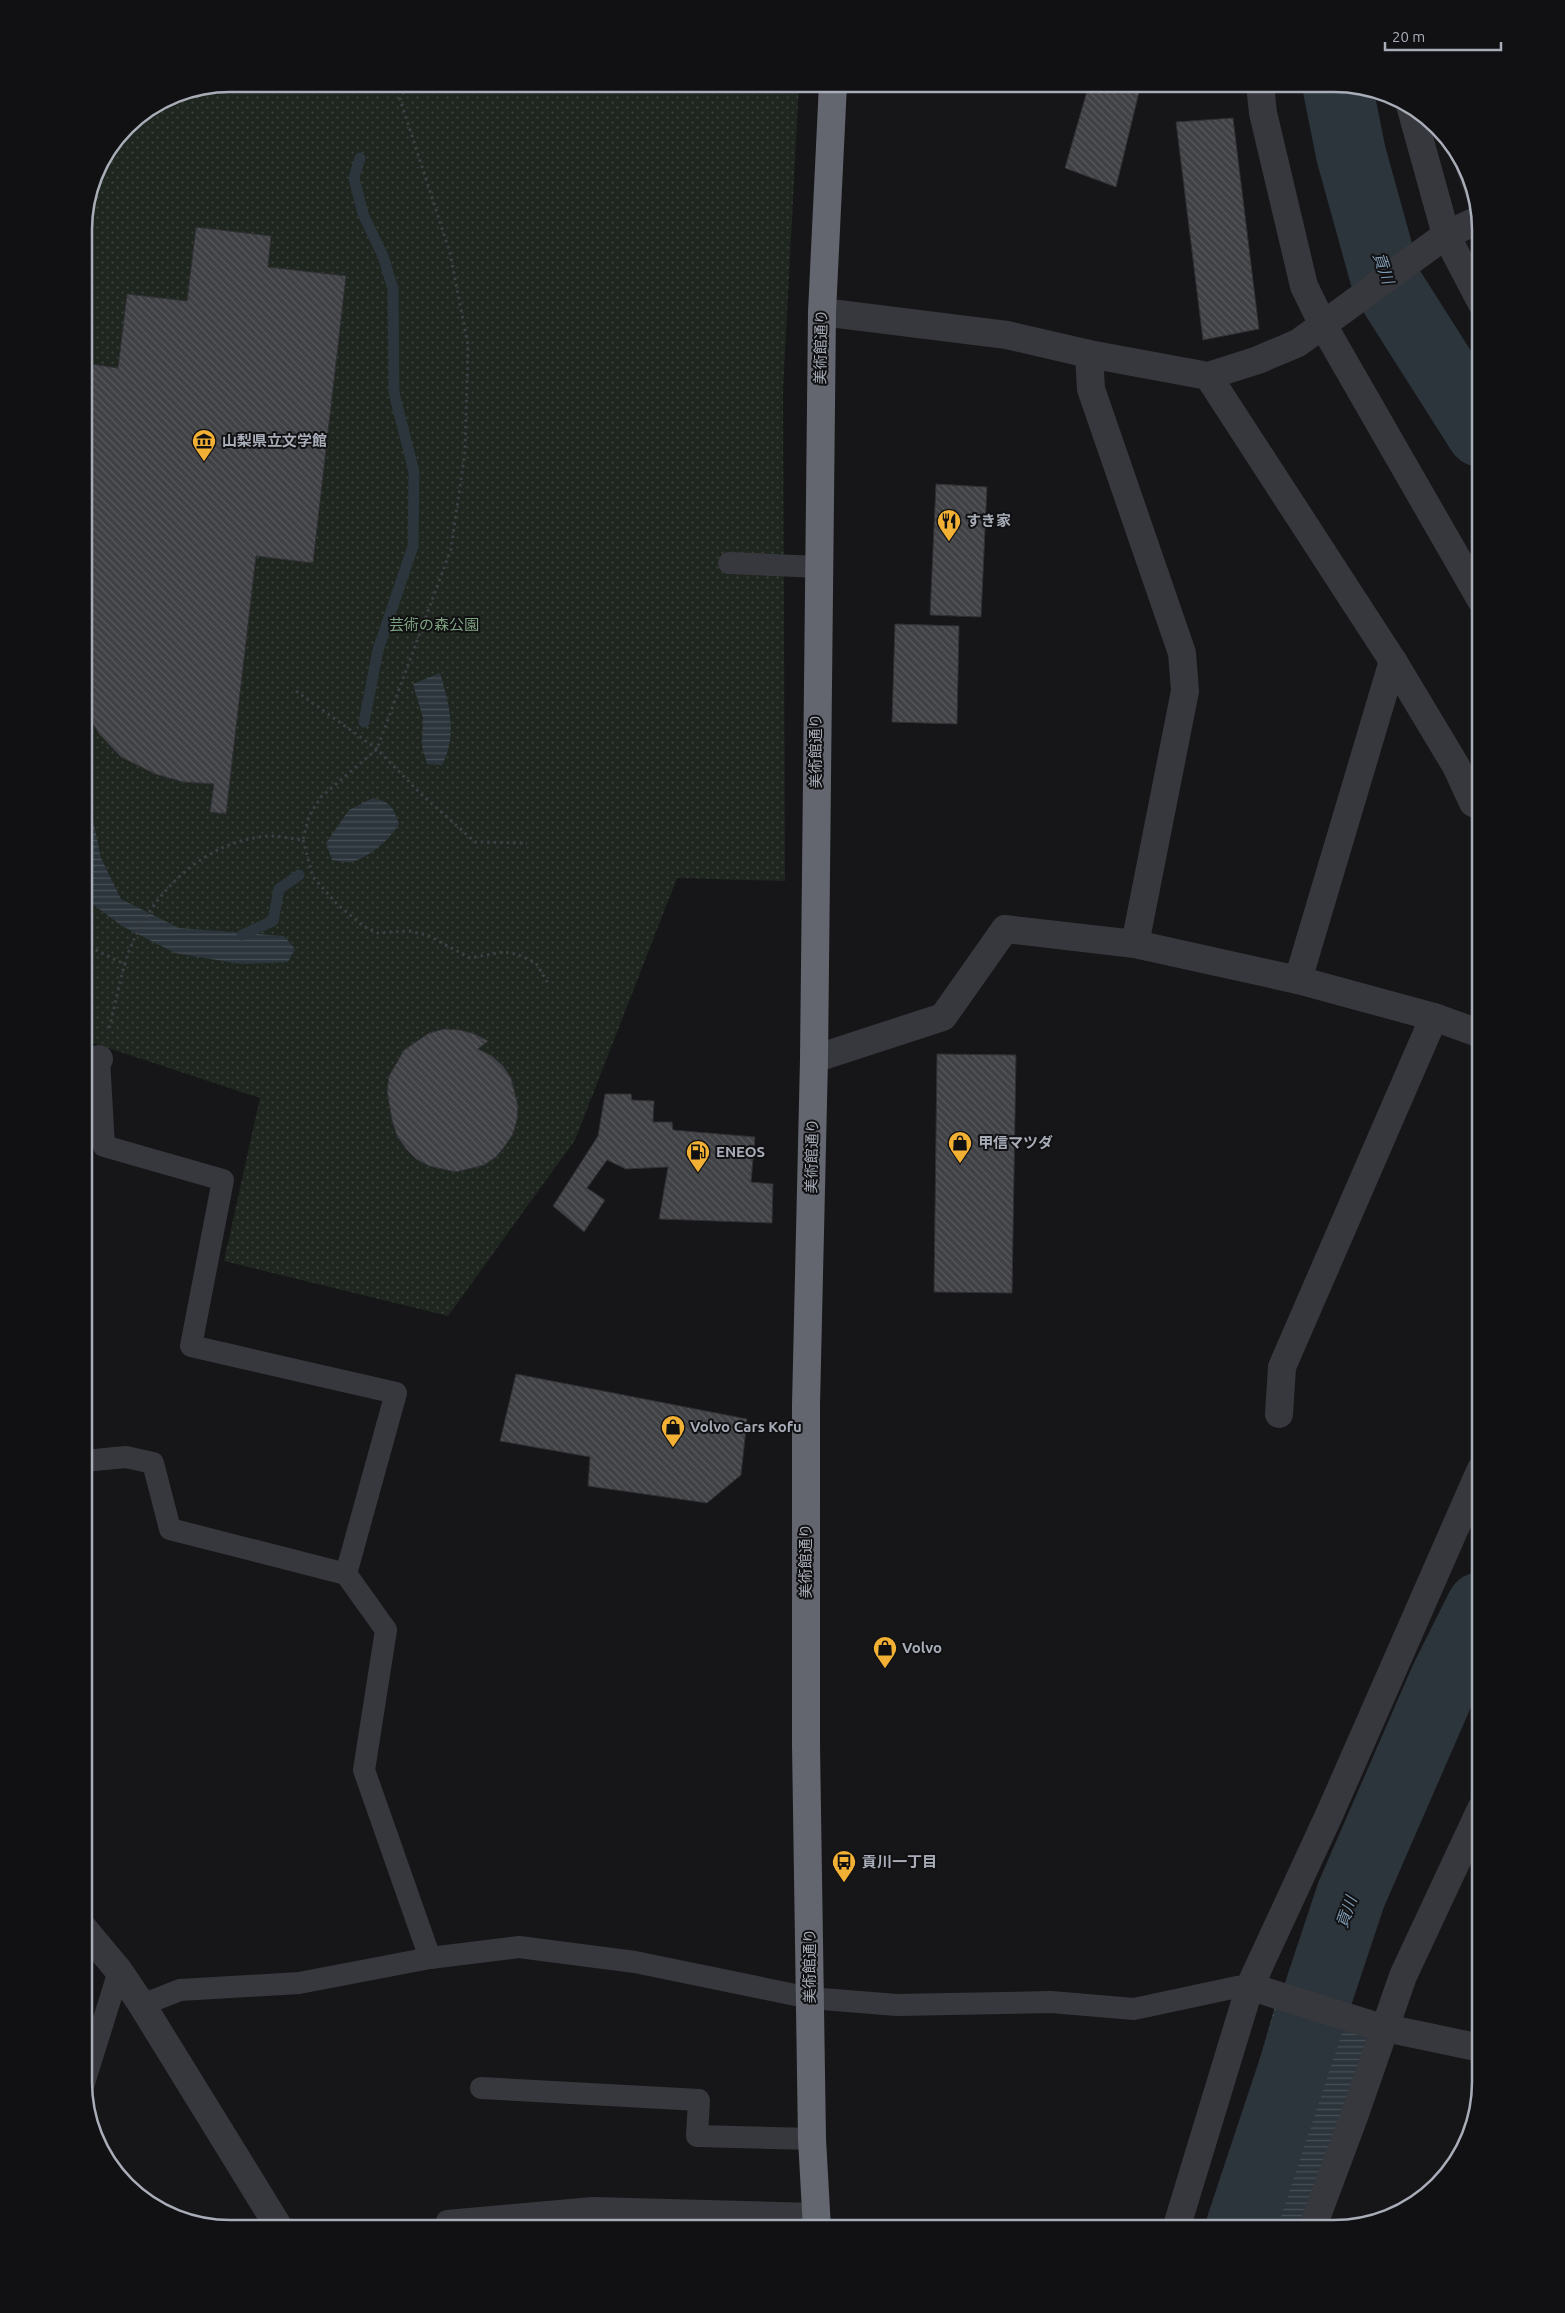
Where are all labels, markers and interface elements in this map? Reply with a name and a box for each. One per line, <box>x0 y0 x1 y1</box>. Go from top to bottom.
scale bar <box>1385 20 1501 52</box>
text: 20 m <box>1392 28 1425 45</box>
water label: 貢川 <box>1370 250 1398 288</box>
street label: 美術館通り <box>811 309 830 385</box>
museum icon: 山梨県立文学館 <box>191 428 217 462</box>
place label: 山梨県立文学館 <box>222 432 327 449</box>
restaurant icon: すき家 <box>936 508 962 542</box>
place label: すき家 <box>966 512 1011 529</box>
park label: 芸術の森公園 <box>389 616 479 633</box>
street label: 美術館通り <box>807 713 824 789</box>
street label: 美術館通り <box>802 1118 821 1194</box>
shop icon: 甲信マツダ <box>947 1130 973 1164</box>
place label: 甲信マツダ <box>978 1134 1053 1151</box>
fuel station icon: ENEOS <box>685 1139 711 1173</box>
place label: ENEOS <box>716 1143 765 1160</box>
shop icon: Volvo Cars Kofu <box>660 1414 686 1448</box>
place label: Volvo Cars Kofu <box>690 1418 802 1435</box>
street label: 美術館通り <box>797 1523 814 1599</box>
shop icon: Volvo <box>872 1635 898 1669</box>
place label: Volvo <box>902 1639 942 1656</box>
bus stop icon: 貢川一丁目 <box>831 1849 857 1883</box>
place label: 貢川一丁目 <box>862 1853 937 1870</box>
water label: 貢川 <box>1332 1892 1360 1930</box>
street label: 美術館通り <box>801 1928 818 2004</box>

